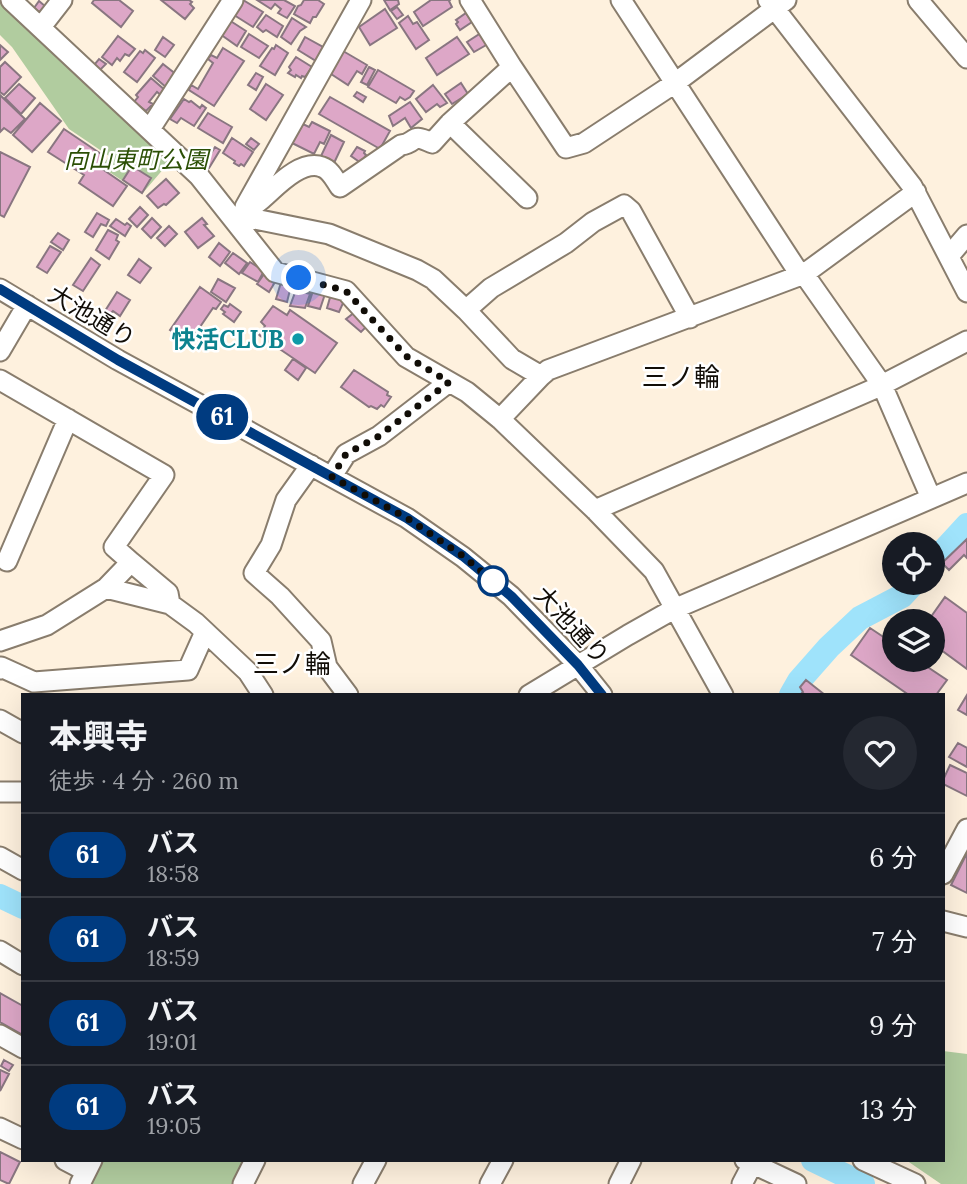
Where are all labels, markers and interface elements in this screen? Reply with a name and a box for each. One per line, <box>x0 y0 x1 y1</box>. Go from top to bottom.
park label: 向山東町公園 <box>64 144 211 175</box>
your location <box>281 260 316 295</box>
street label: 大池通り <box>43 278 141 354</box>
place label: 快活CLUB <box>171 324 284 355</box>
marker: 快活CLUB <box>290 331 306 347</box>
district label: 三ノ輪 <box>642 360 720 393</box>
line badge: 61 <box>190 394 254 440</box>
text: 61 <box>210 401 234 432</box>
map controls <box>882 532 945 672</box>
button: locate <box>882 532 945 595</box>
unlabelled marker <box>478 566 508 596</box>
street label: 大池通り <box>528 579 616 671</box>
button: layers <box>882 609 945 672</box>
district label: 三ノ輪 <box>253 647 331 680</box>
text: 本興寺 <box>49 715 148 757</box>
button: heart <box>843 716 917 790</box>
text: 徒歩 · 4 分 · 260 m <box>49 766 239 795</box>
text: バス <box>147 826 199 859</box>
text: 61 <box>76 839 99 870</box>
text: 6 分 <box>869 841 917 874</box>
text: 18:58 <box>147 859 200 888</box>
text: バス <box>147 910 199 943</box>
text: 61 <box>76 923 99 954</box>
text: 7 分 <box>872 925 917 958</box>
text: 18:59 <box>147 943 200 972</box>
text: バス <box>147 994 199 1027</box>
text: 61 <box>76 1007 99 1038</box>
text: 9 分 <box>869 1009 917 1042</box>
text: 19:01 <box>147 1027 197 1056</box>
text: バス <box>147 1078 199 1111</box>
text: 61 <box>76 1091 99 1122</box>
text: 13 分 <box>860 1093 917 1126</box>
text: 19:05 <box>147 1111 201 1140</box>

